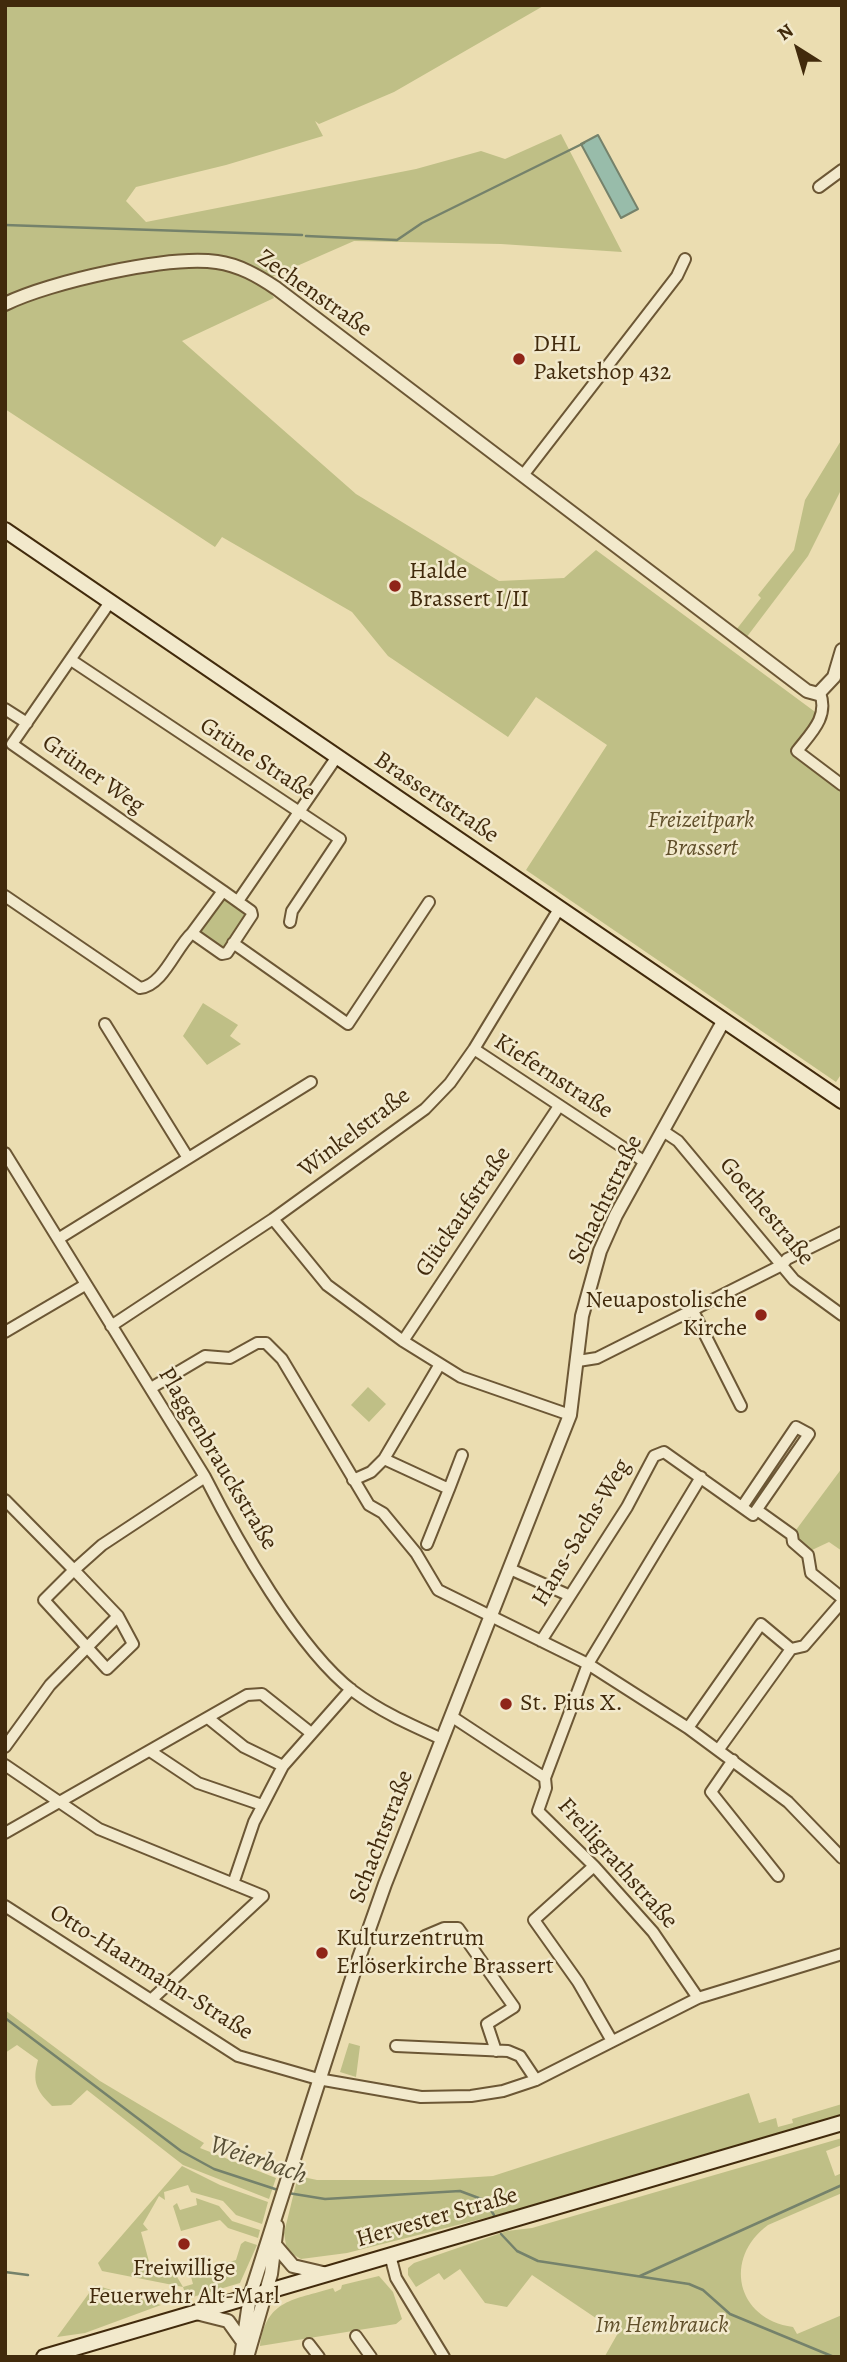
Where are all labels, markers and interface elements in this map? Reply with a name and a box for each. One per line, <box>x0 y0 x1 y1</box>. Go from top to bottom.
north arrow <box>763 14 833 84</box>
text: N <box>772 18 799 47</box>
street label: Zechenstraße <box>251 244 377 344</box>
place label: DHL Paketshop 432 <box>533 331 671 387</box>
marker: DHL Paketshop 432 <box>511 351 527 367</box>
place label: Halde Brassert I/II <box>409 558 529 614</box>
marker: Halde Brassert I/II <box>387 578 403 594</box>
street label: Grüne Straße <box>194 712 320 808</box>
street label: Grüner Weg <box>36 729 150 821</box>
street label: Brassertstraße <box>368 746 504 850</box>
park label: Freizeitpark Brassert <box>648 807 754 863</box>
street label: Kiefernstraße <box>488 1028 618 1126</box>
street label: Winkelstraße <box>294 1082 416 1184</box>
street label: Schachtstraße <box>562 1131 650 1269</box>
street label: Glückaufstraße <box>410 1141 518 1283</box>
street label: Goethestraße <box>712 1152 820 1272</box>
place label: Neuapostolische Kirche <box>585 1287 747 1343</box>
marker: Neuapostolische Kirche <box>753 1307 769 1323</box>
street label: Plaggenbrauckstraße <box>151 1362 283 1556</box>
street label: Hans-Sachs-Weg <box>527 1454 637 1612</box>
place label: St. Pius X. <box>520 1690 623 1718</box>
marker: St. Pius X. <box>498 1696 514 1712</box>
street label: Schachtstraße <box>343 1767 421 1907</box>
street label: Freiligrathstraße <box>551 1793 683 1935</box>
street label: Otto-Haarmann-Straße <box>44 1899 258 2047</box>
place label: Kulturzentrum Erlöserkirche Brassert <box>336 1925 554 1981</box>
marker: Kulturzentrum Erlöserkirche Brassert <box>314 1945 330 1961</box>
water label: Weierbach <box>205 2130 311 2192</box>
street label: Hervester Straße <box>353 2181 521 2255</box>
marker: Freiwillige Feuerwehr Alt-Marl <box>176 2236 192 2252</box>
place label: Freiwillige Feuerwehr Alt-Marl <box>88 2255 280 2311</box>
park label: Im Hembrauck <box>595 2312 729 2340</box>

